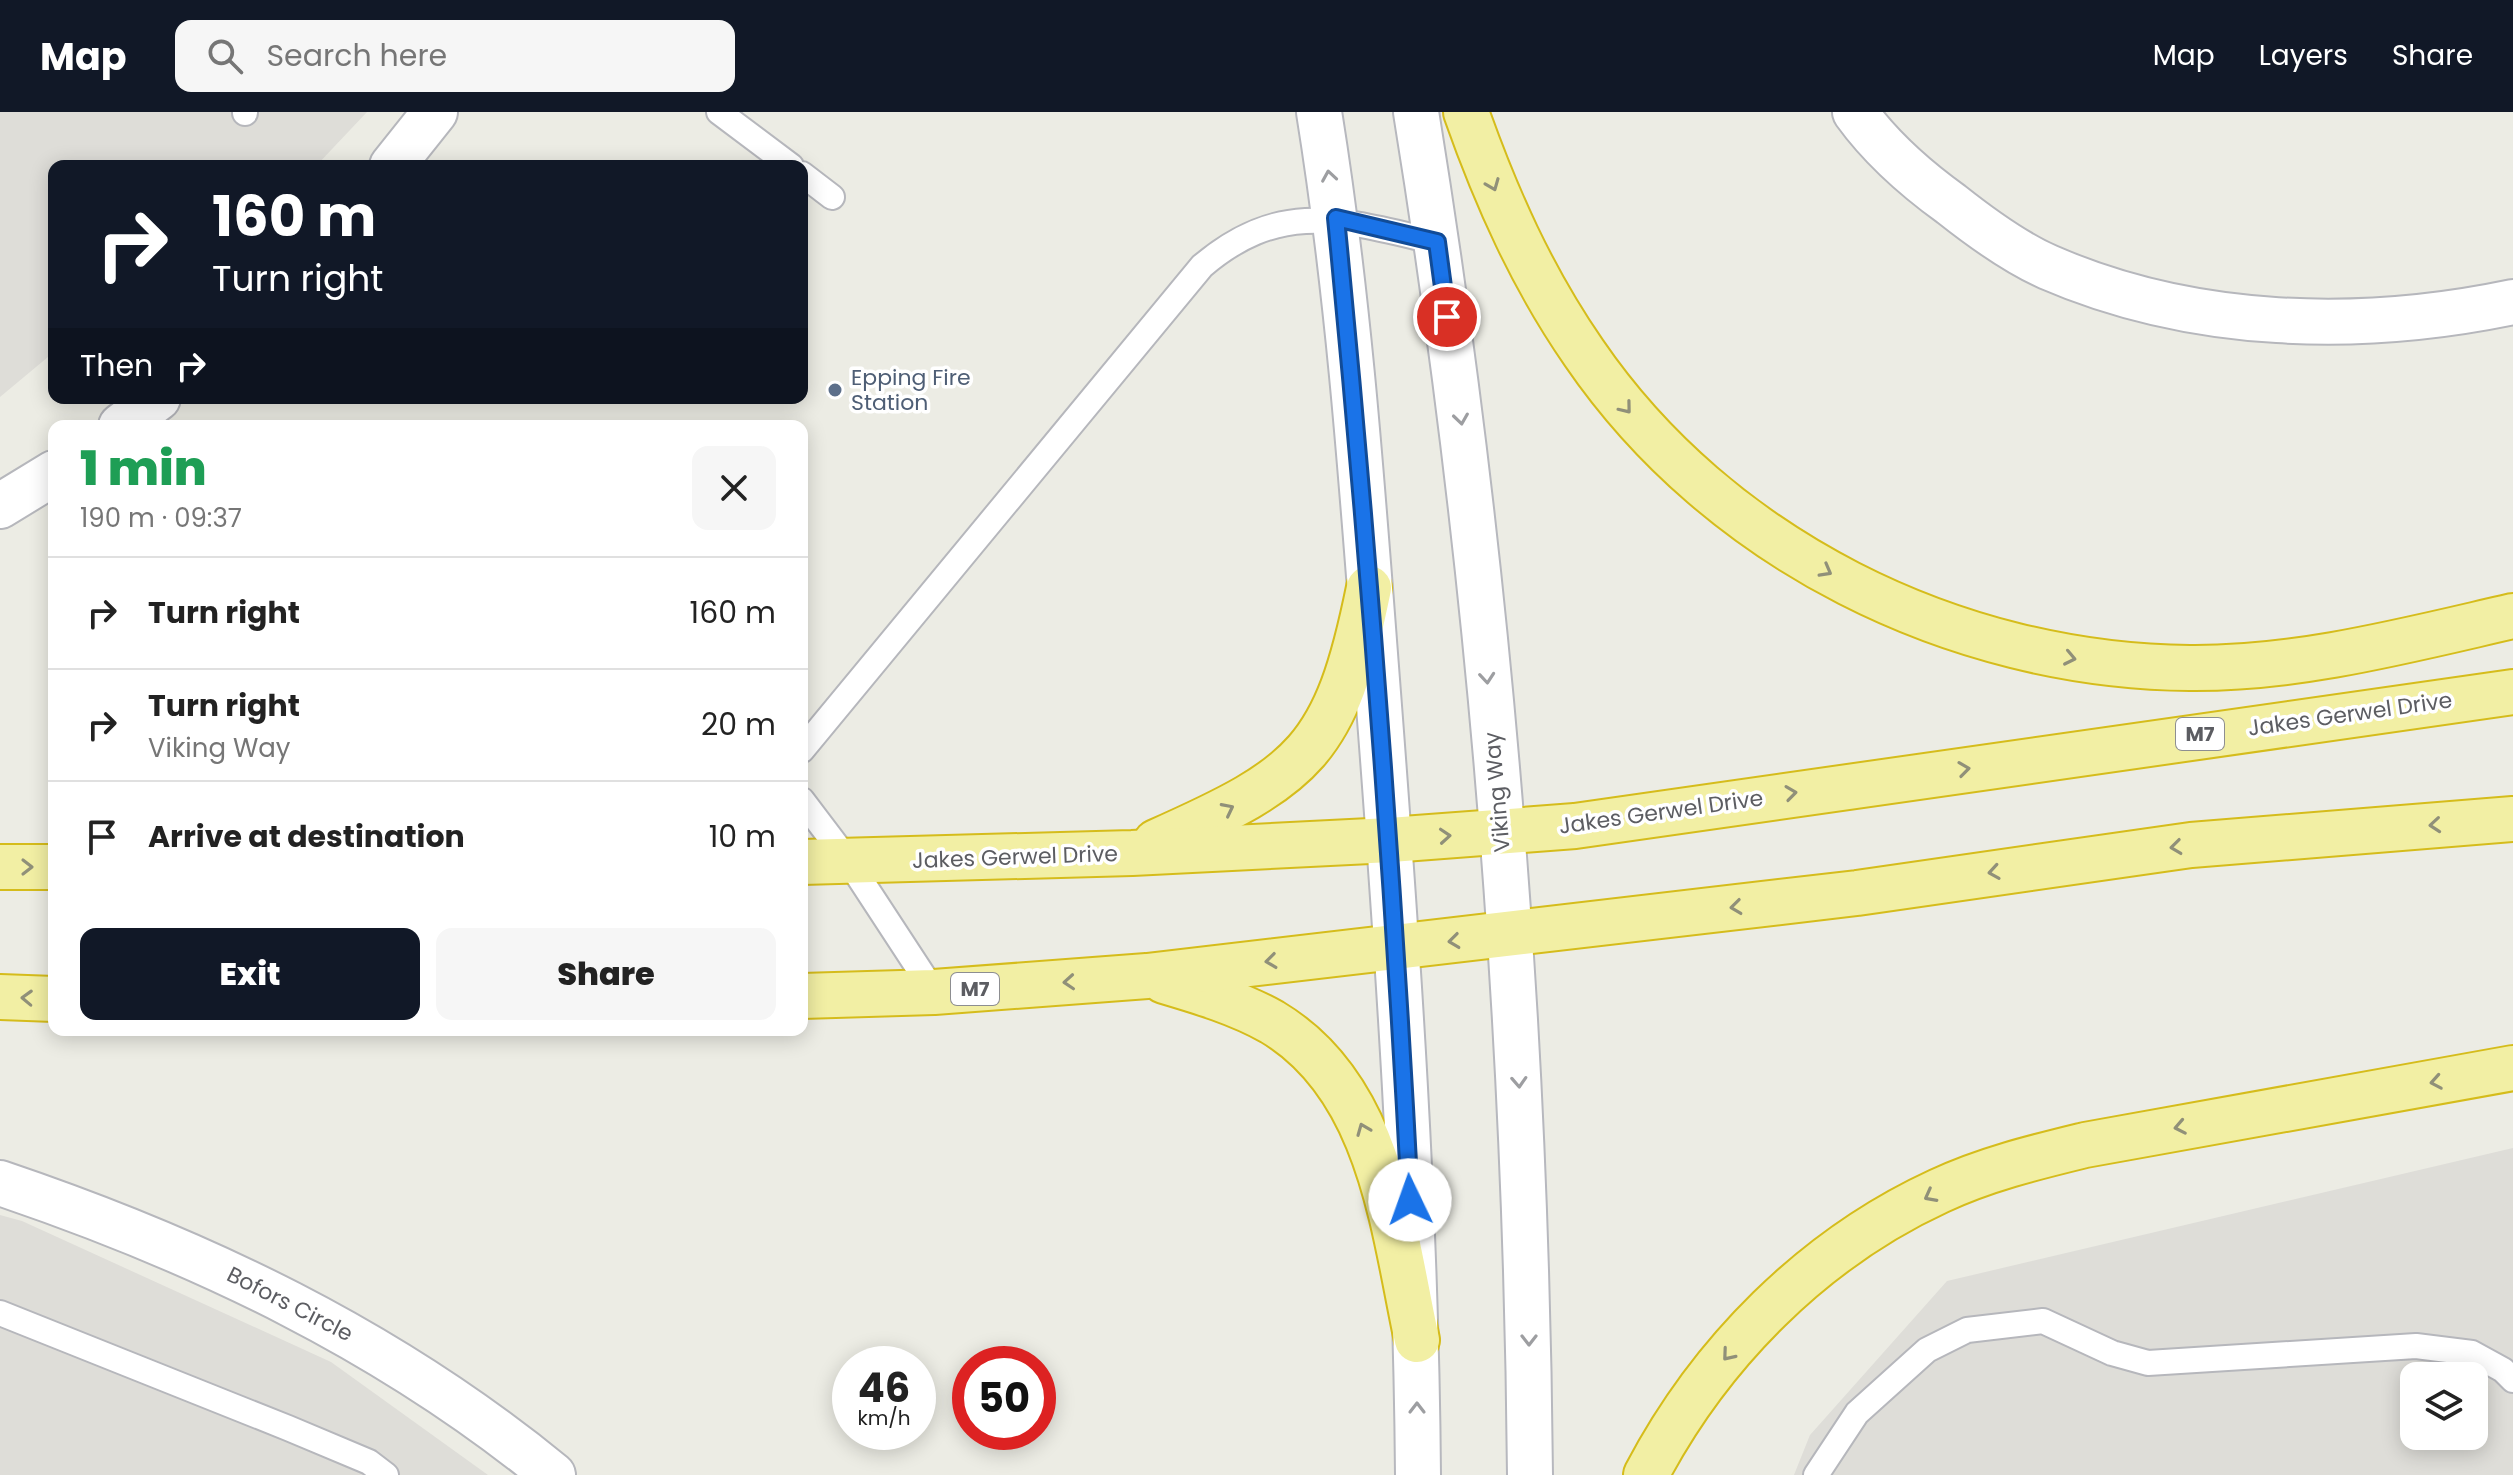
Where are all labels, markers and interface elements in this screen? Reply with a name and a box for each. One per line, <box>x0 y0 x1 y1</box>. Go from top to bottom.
search box <box>175 20 735 92</box>
text: Map <box>40 30 127 83</box>
icon: search <box>203 34 247 78</box>
text: Search here <box>267 34 447 77</box>
text: Map <box>2153 36 2215 75</box>
text: Layers <box>2259 36 2348 75</box>
text: Share <box>2392 36 2473 75</box>
one-way arrow <box>1322 169 1339 183</box>
text: 160 m <box>212 177 376 256</box>
one-way arrow <box>1483 177 1500 191</box>
icon: right <box>80 192 184 296</box>
text: Turn right <box>212 253 383 304</box>
pin <box>1413 283 1481 351</box>
icon: arrive <box>1425 295 1469 339</box>
text: Then <box>80 344 153 387</box>
icon: right <box>169 344 213 388</box>
place label: Epping Fire Station <box>851 362 971 418</box>
marker: Epping Fire Station <box>826 381 844 399</box>
one-way arrow <box>1616 399 1630 414</box>
one-way arrow <box>1452 412 1469 426</box>
text: 1 min <box>80 435 207 502</box>
button: close <box>692 446 776 530</box>
text: 190 m · 09:37 <box>80 500 242 536</box>
one-way arrow <box>1817 561 1832 577</box>
icon: right <box>80 591 124 635</box>
text: Turn right <box>148 591 300 634</box>
text: 160 m <box>690 591 776 634</box>
one-way arrow <box>2063 648 2077 665</box>
one-way arrow <box>1478 672 1495 685</box>
text: Turn right <box>148 684 300 727</box>
street label: Jakes Gerwel Drive <box>2246 684 2454 744</box>
icon: right <box>80 703 124 747</box>
text: 20 m <box>701 703 776 746</box>
road number: M7 <box>2176 718 2224 750</box>
text: Viking Way <box>148 730 291 766</box>
street label: Viking Way <box>1476 730 1518 853</box>
one-way arrow <box>1957 761 1971 778</box>
street label: Jakes Gerwel Drive <box>1557 782 1765 842</box>
one-way arrow <box>1784 785 1798 802</box>
one-way arrow <box>1220 803 1235 819</box>
icon: arrive <box>80 815 124 859</box>
text: Arrive at destination <box>148 815 465 858</box>
text: 10 m <box>709 815 776 858</box>
one-way arrow <box>2428 816 2441 833</box>
one-way arrow <box>1439 828 1452 845</box>
street label: Jakes Gerwel Drive <box>912 838 1118 876</box>
one-way arrow <box>2169 838 2183 855</box>
one-way arrow <box>21 858 34 876</box>
one-way arrow <box>1987 863 2001 880</box>
one-way arrow <box>1729 899 1742 916</box>
button: Exit <box>80 928 420 1020</box>
button: Share <box>436 928 776 1020</box>
one-way arrow <box>1447 932 1460 949</box>
one-way arrow <box>1264 952 1278 969</box>
road number: M7 <box>951 973 999 1005</box>
one-way arrow <box>1062 973 1075 990</box>
one-way arrow <box>20 990 33 1007</box>
one-way arrow <box>2429 1072 2443 1089</box>
one-way arrow <box>1510 1076 1527 1089</box>
one-way arrow <box>2174 1118 2187 1135</box>
one-way arrow <box>1356 1123 1373 1137</box>
position arrow <box>1368 1158 1452 1242</box>
one-way arrow <box>1924 1186 1939 1201</box>
street label: Bofors Circle <box>222 1259 358 1349</box>
one-way arrow <box>1520 1334 1538 1347</box>
speed limit sign: 50 <box>952 1346 1056 1450</box>
one-way arrow <box>1723 1346 1738 1360</box>
text: 46 <box>858 1360 910 1416</box>
map controls <box>2400 1362 2488 1450</box>
button: layers <box>2400 1362 2488 1450</box>
one-way arrow <box>1408 1401 1426 1414</box>
text: km/h <box>857 1404 911 1432</box>

